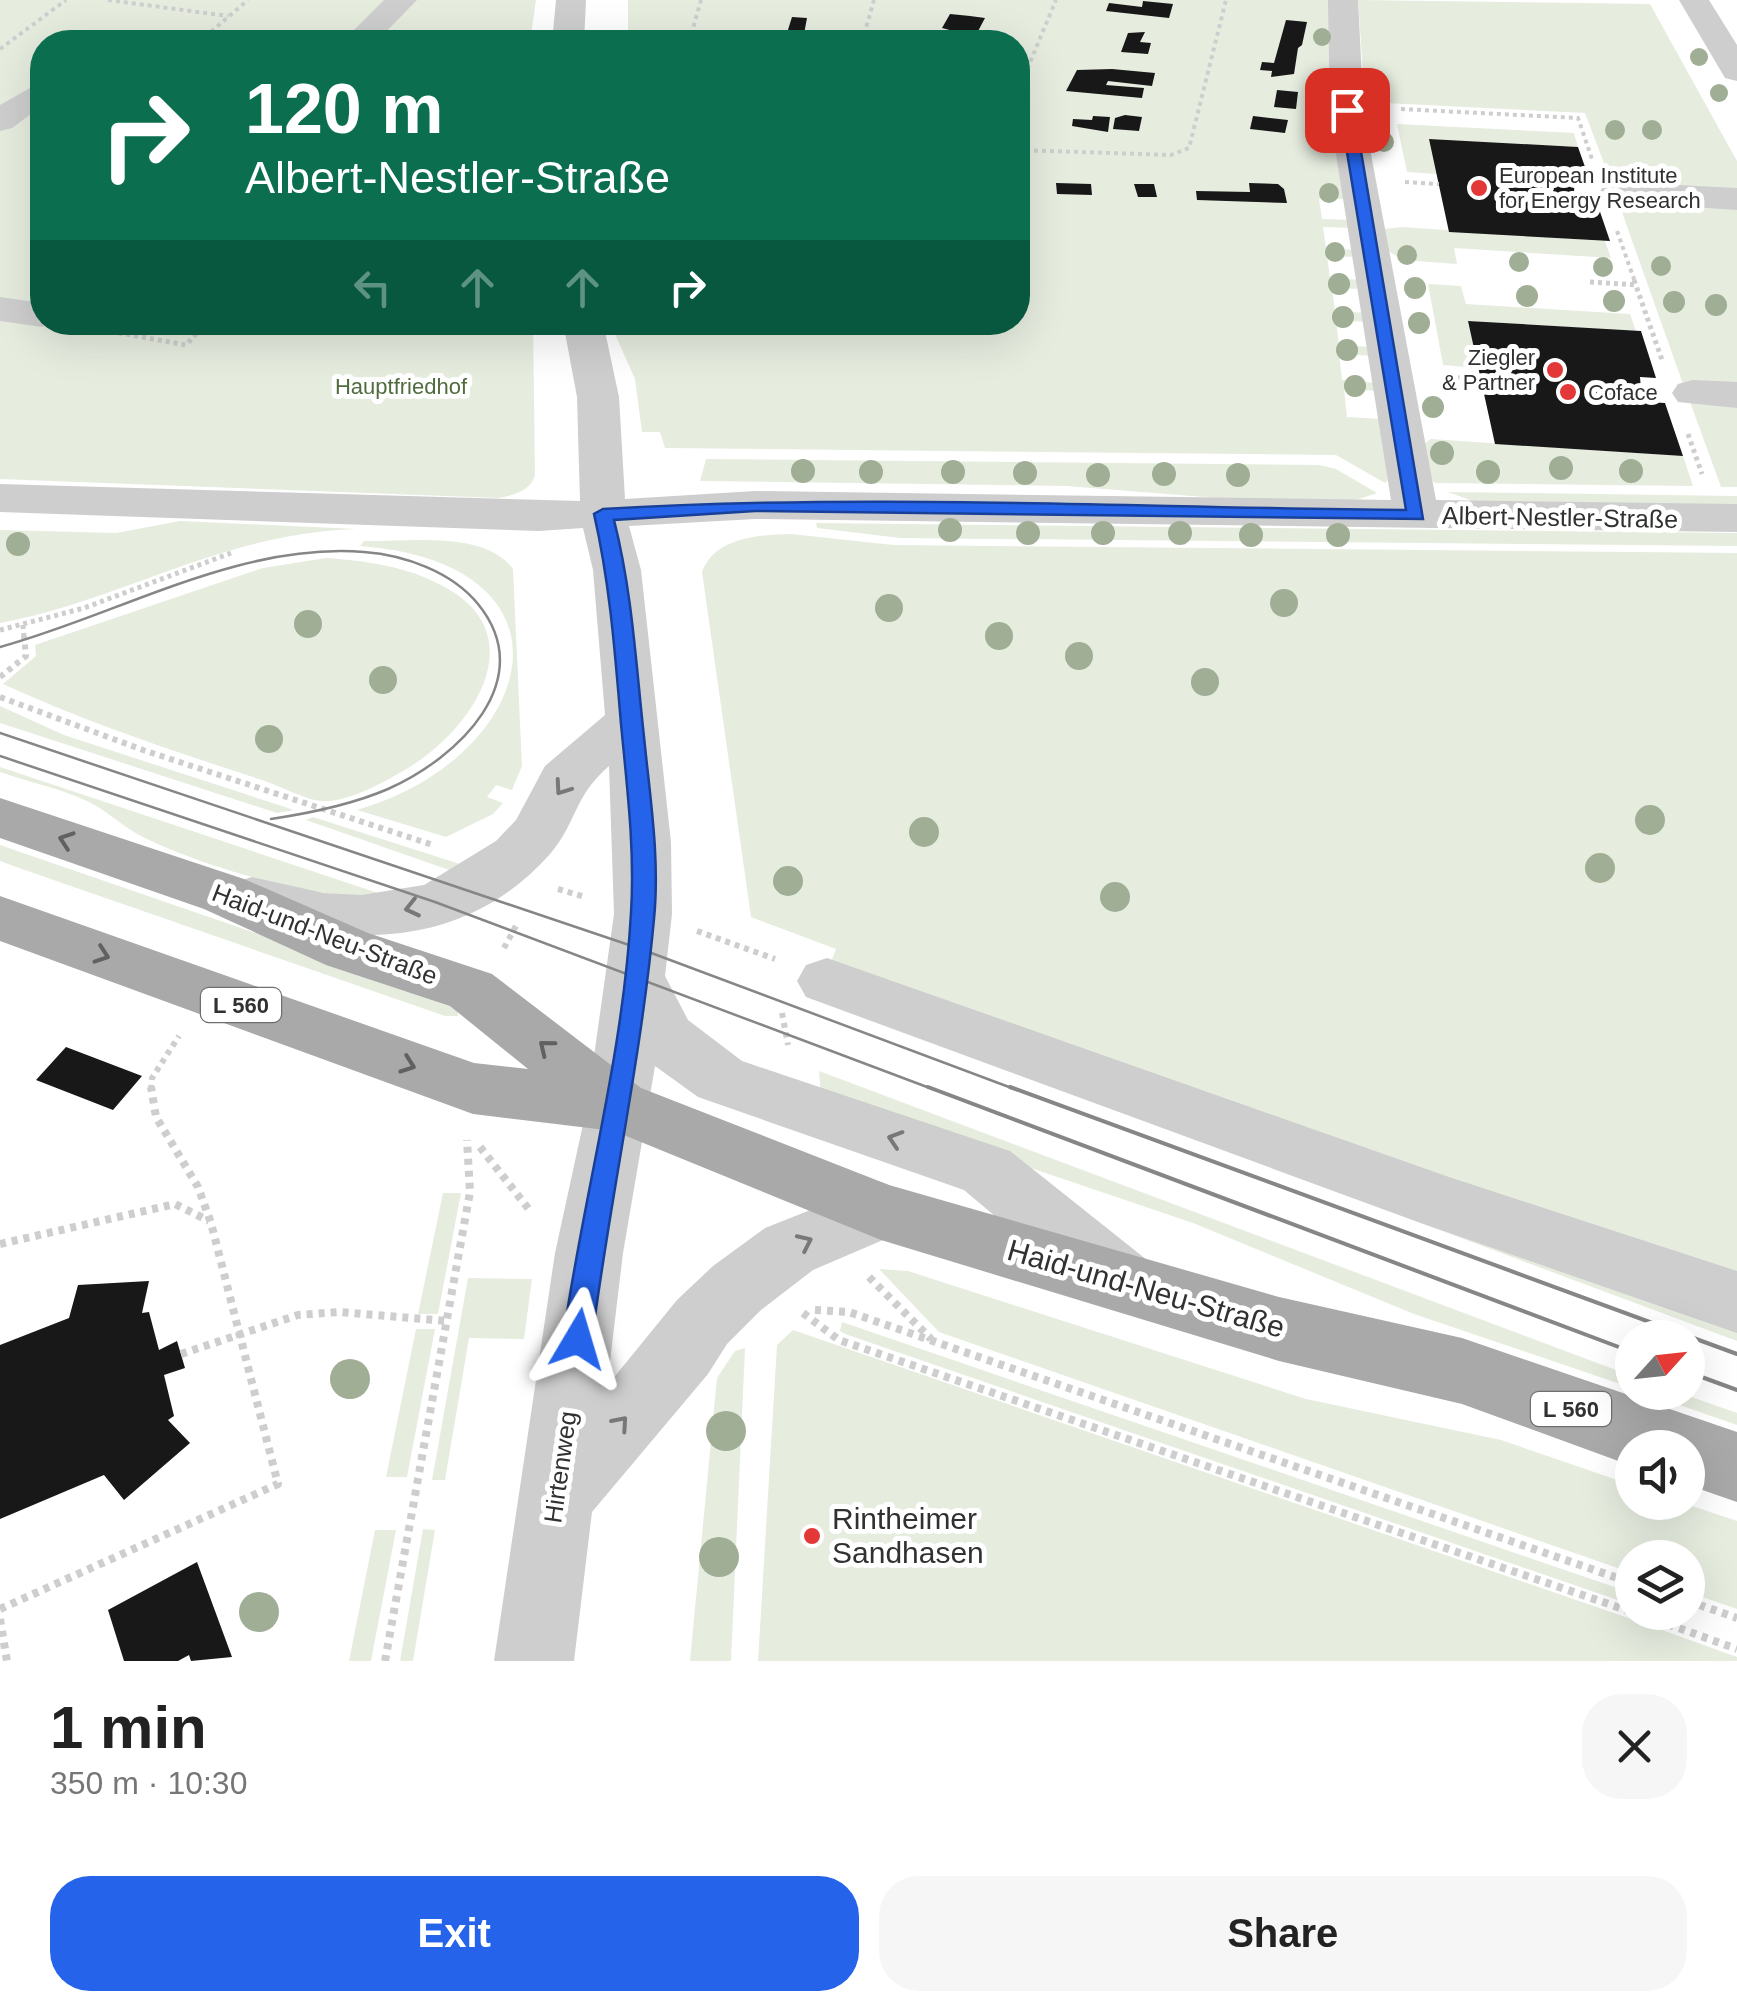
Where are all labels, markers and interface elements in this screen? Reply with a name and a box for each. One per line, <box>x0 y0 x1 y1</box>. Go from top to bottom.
pin <box>1305 68 1390 153</box>
icon: right <box>80 70 210 200</box>
text: 120 m <box>245 70 443 148</box>
icon: arrive <box>1320 83 1375 138</box>
text: Albert-Nestler-Straße <box>245 152 670 203</box>
place label: European Institute for Energy Research <box>1499 163 1701 213</box>
marker: European Institute for Energy Research <box>1468 177 1490 199</box>
icon: left <box>345 260 400 315</box>
icon: ahead <box>450 260 505 315</box>
icon: ahead <box>555 260 610 315</box>
icon: right <box>660 260 715 315</box>
place label: Ziegler & Partner <box>1442 345 1535 395</box>
marker: Ziegler & Partner <box>1544 359 1566 381</box>
park label: Hauptfriedhof <box>335 374 468 399</box>
place label: Coface <box>1588 380 1658 405</box>
marker: Coface <box>1557 381 1579 403</box>
street label: Albert-Nestler-Straße <box>1442 501 1678 533</box>
one-way arrow <box>556 777 574 795</box>
one-way arrow <box>58 832 75 852</box>
street label: Haid-und-Neu-Straße <box>208 878 442 990</box>
one-way arrow <box>404 896 421 917</box>
one-way arrow <box>92 943 109 964</box>
road number: L 560 <box>201 988 281 1022</box>
one-way arrow <box>539 1041 557 1059</box>
one-way arrow <box>398 1053 415 1074</box>
one-way arrow <box>887 1130 904 1150</box>
street label: Haid-und-Neu-Straße <box>1004 1233 1289 1344</box>
one-way arrow <box>794 1234 812 1254</box>
position arrow <box>526 1287 630 1391</box>
north arrow <box>1615 1320 1705 1410</box>
map controls <box>1615 1320 1705 1630</box>
road number: L 560 <box>1531 1392 1611 1426</box>
street label: Hirtenweg <box>538 1409 582 1525</box>
one-way arrow <box>609 1416 627 1434</box>
button: sound <box>1615 1430 1705 1520</box>
place label: Rintheimer Sandhasen <box>832 1502 984 1569</box>
marker: Rintheimer Sandhasen <box>801 1525 823 1547</box>
button: layers <box>1615 1540 1705 1630</box>
text: 1 min <box>50 1694 207 1761</box>
button: close <box>1582 1694 1687 1799</box>
text: 350 m · 10:30 <box>50 1765 247 1801</box>
button: Exit <box>50 1876 859 1991</box>
button: Share <box>879 1876 1687 1991</box>

